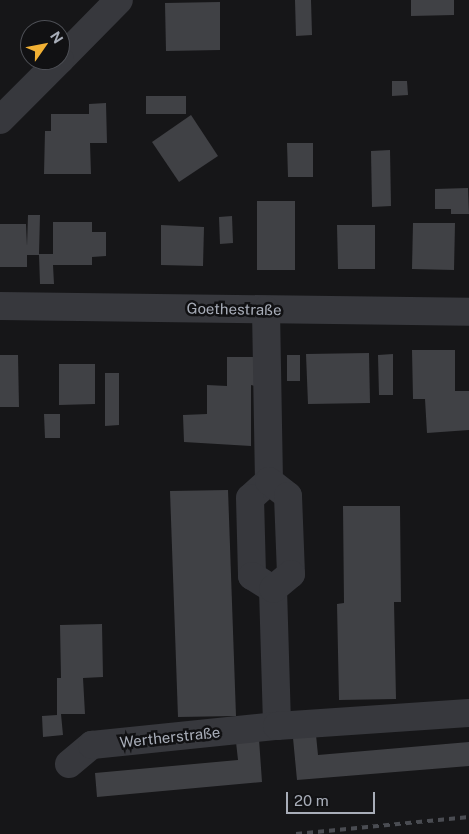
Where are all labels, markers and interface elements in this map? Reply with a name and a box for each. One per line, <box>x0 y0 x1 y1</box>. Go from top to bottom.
north arrow <box>20 20 70 70</box>
text: N <box>47 28 66 46</box>
street label: Goethestraße <box>186 299 282 319</box>
street label: Wertherstraße <box>119 723 221 751</box>
scale bar <box>289 782 378 814</box>
text: 20 m <box>294 792 329 809</box>

